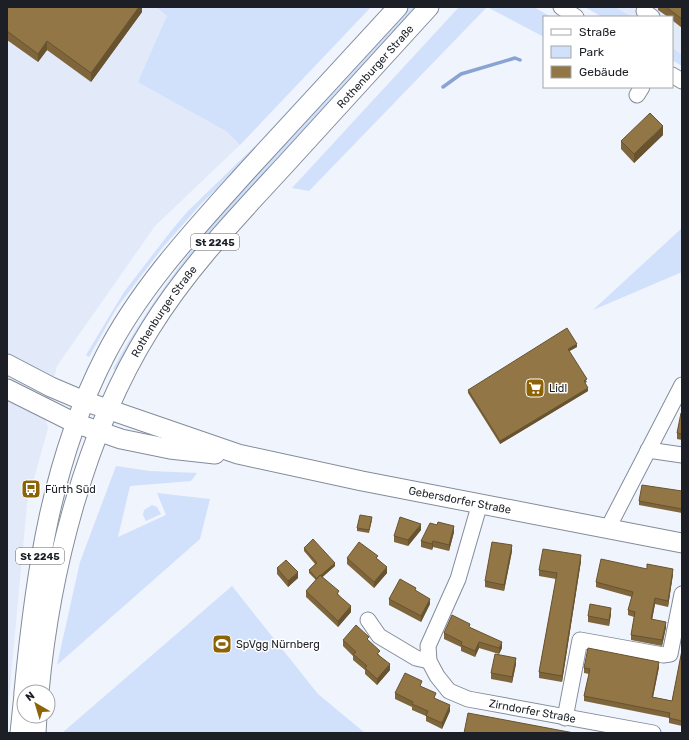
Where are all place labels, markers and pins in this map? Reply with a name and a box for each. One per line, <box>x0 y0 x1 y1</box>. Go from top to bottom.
supermarket icon: Lidl <box>524 377 546 399</box>
place label: Lidl <box>549 382 567 395</box>
bus stop icon: Fürth Süd <box>20 478 42 500</box>
place label: Fürth Süd <box>45 483 96 496</box>
sports icon: SpVgg Nürnberg <box>211 633 233 655</box>
place label: SpVgg Nürnberg <box>236 638 320 651</box>

